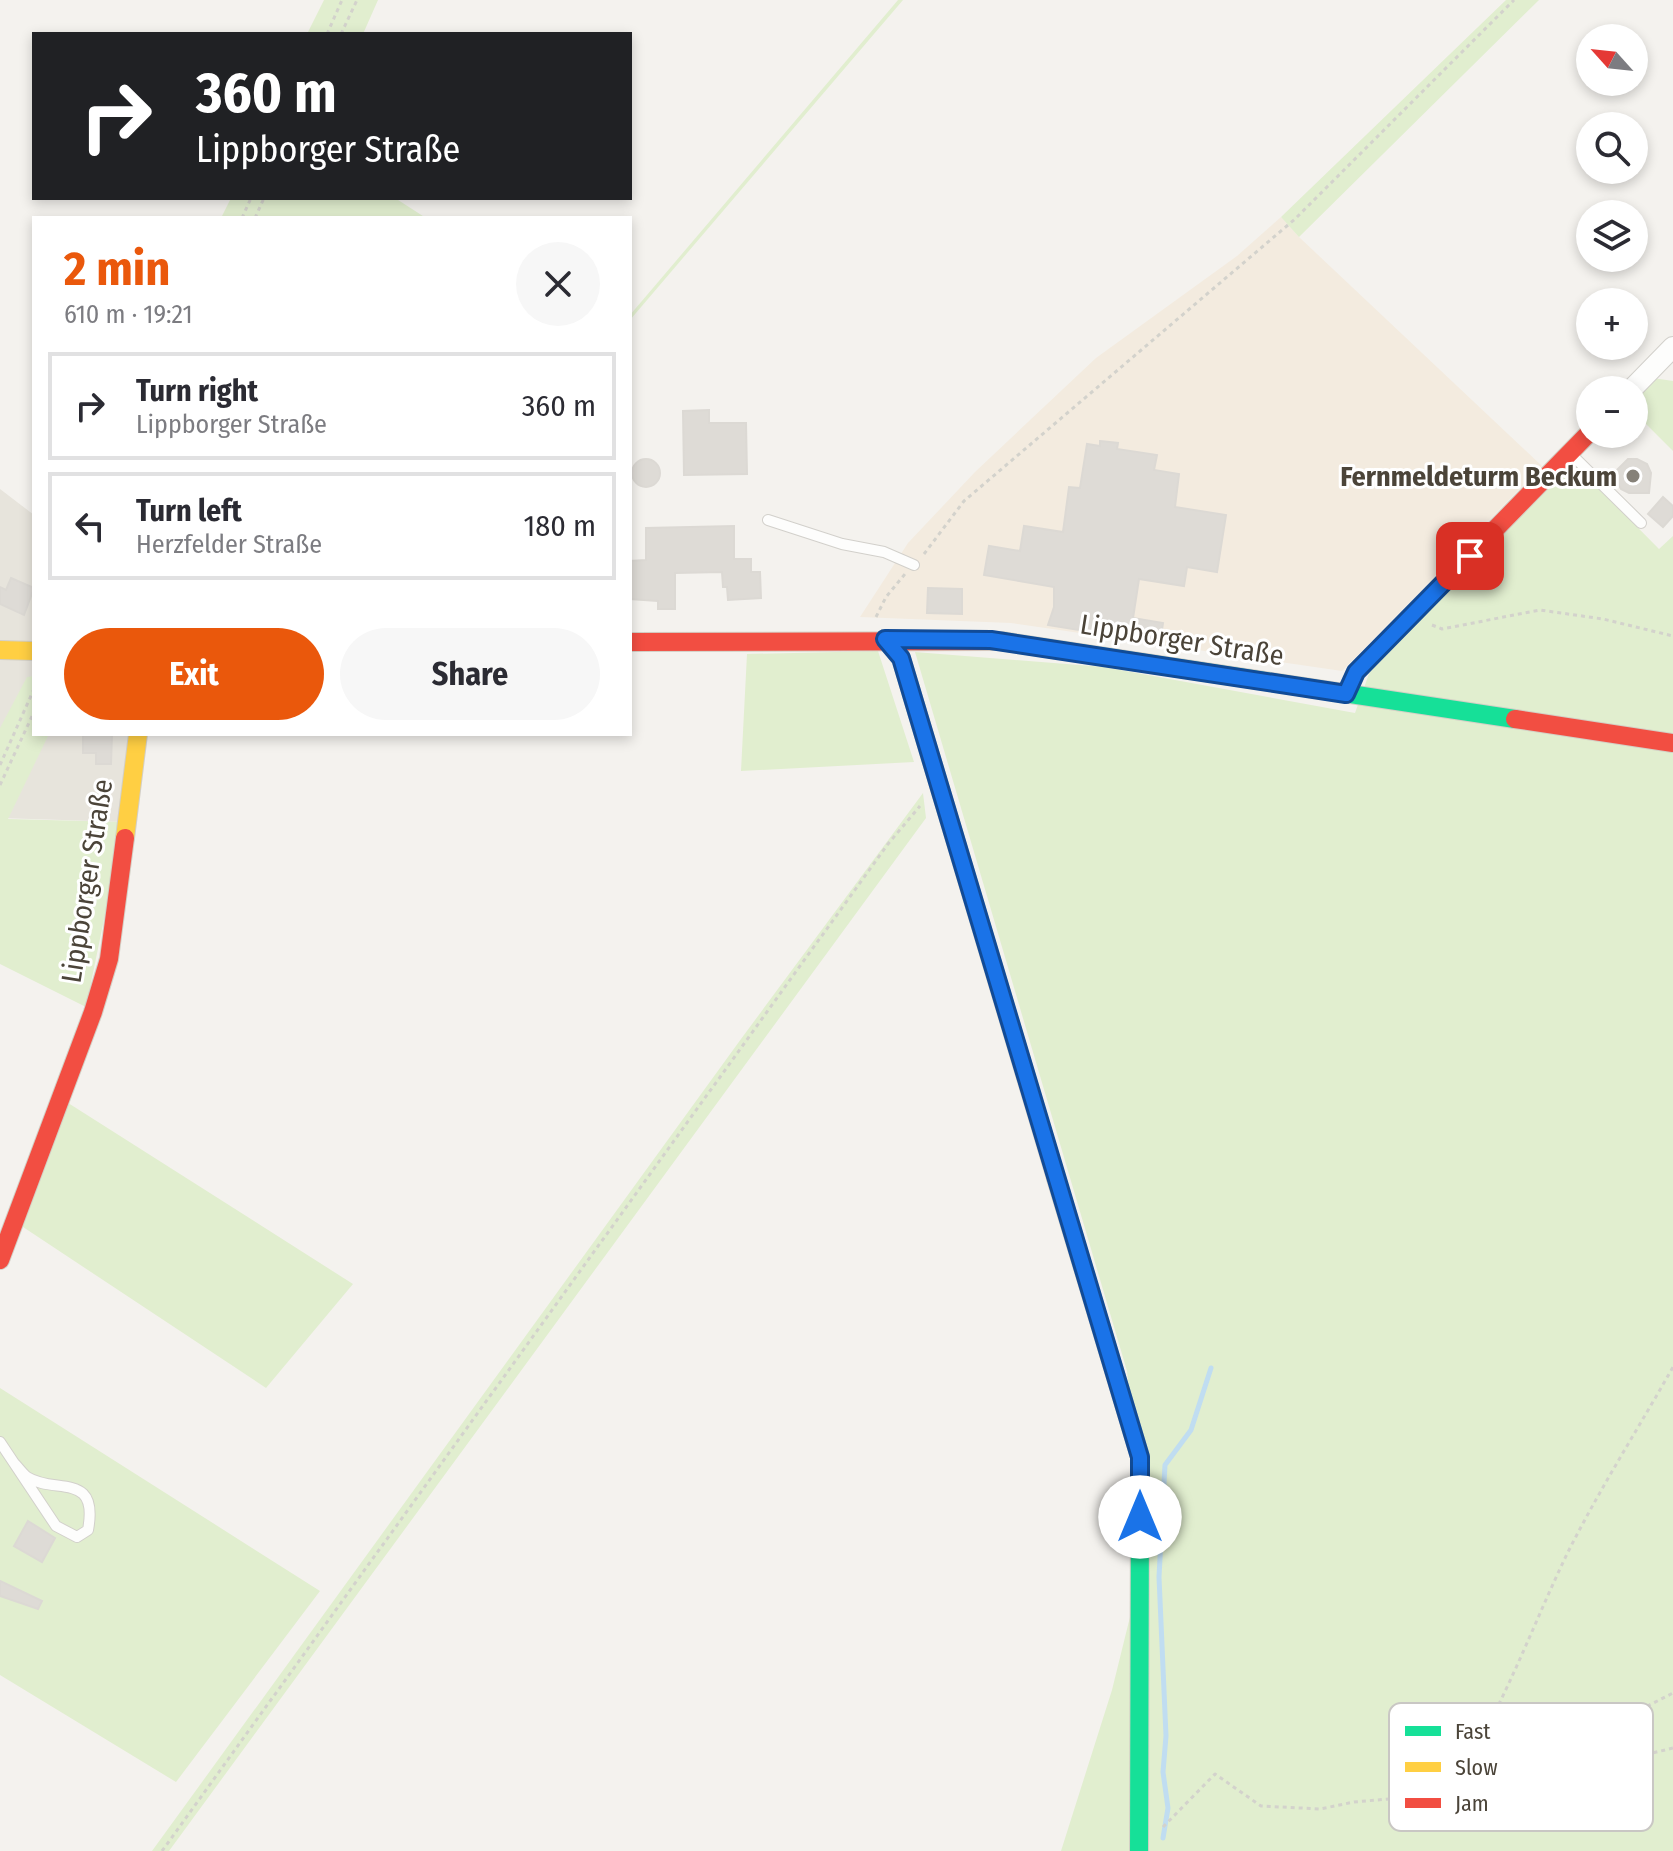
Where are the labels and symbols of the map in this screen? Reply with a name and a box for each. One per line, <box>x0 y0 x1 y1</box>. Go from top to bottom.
north arrow <box>1576 24 1648 96</box>
place label: Fernmeldeturm Beckum <box>1340 460 1617 493</box>
marker: Fernmeldeturm Beckum <box>1624 467 1642 485</box>
pin <box>1436 522 1504 590</box>
street label: Lippborger Straße <box>1078 608 1286 672</box>
street label: Lippborger Straße <box>55 777 119 985</box>
position arrow <box>1098 1475 1182 1559</box>
legend <box>1389 1703 1653 1831</box>
text: Fast <box>1455 1718 1491 1745</box>
text: Slow <box>1455 1754 1498 1781</box>
text: Jam <box>1455 1790 1489 1817</box>

